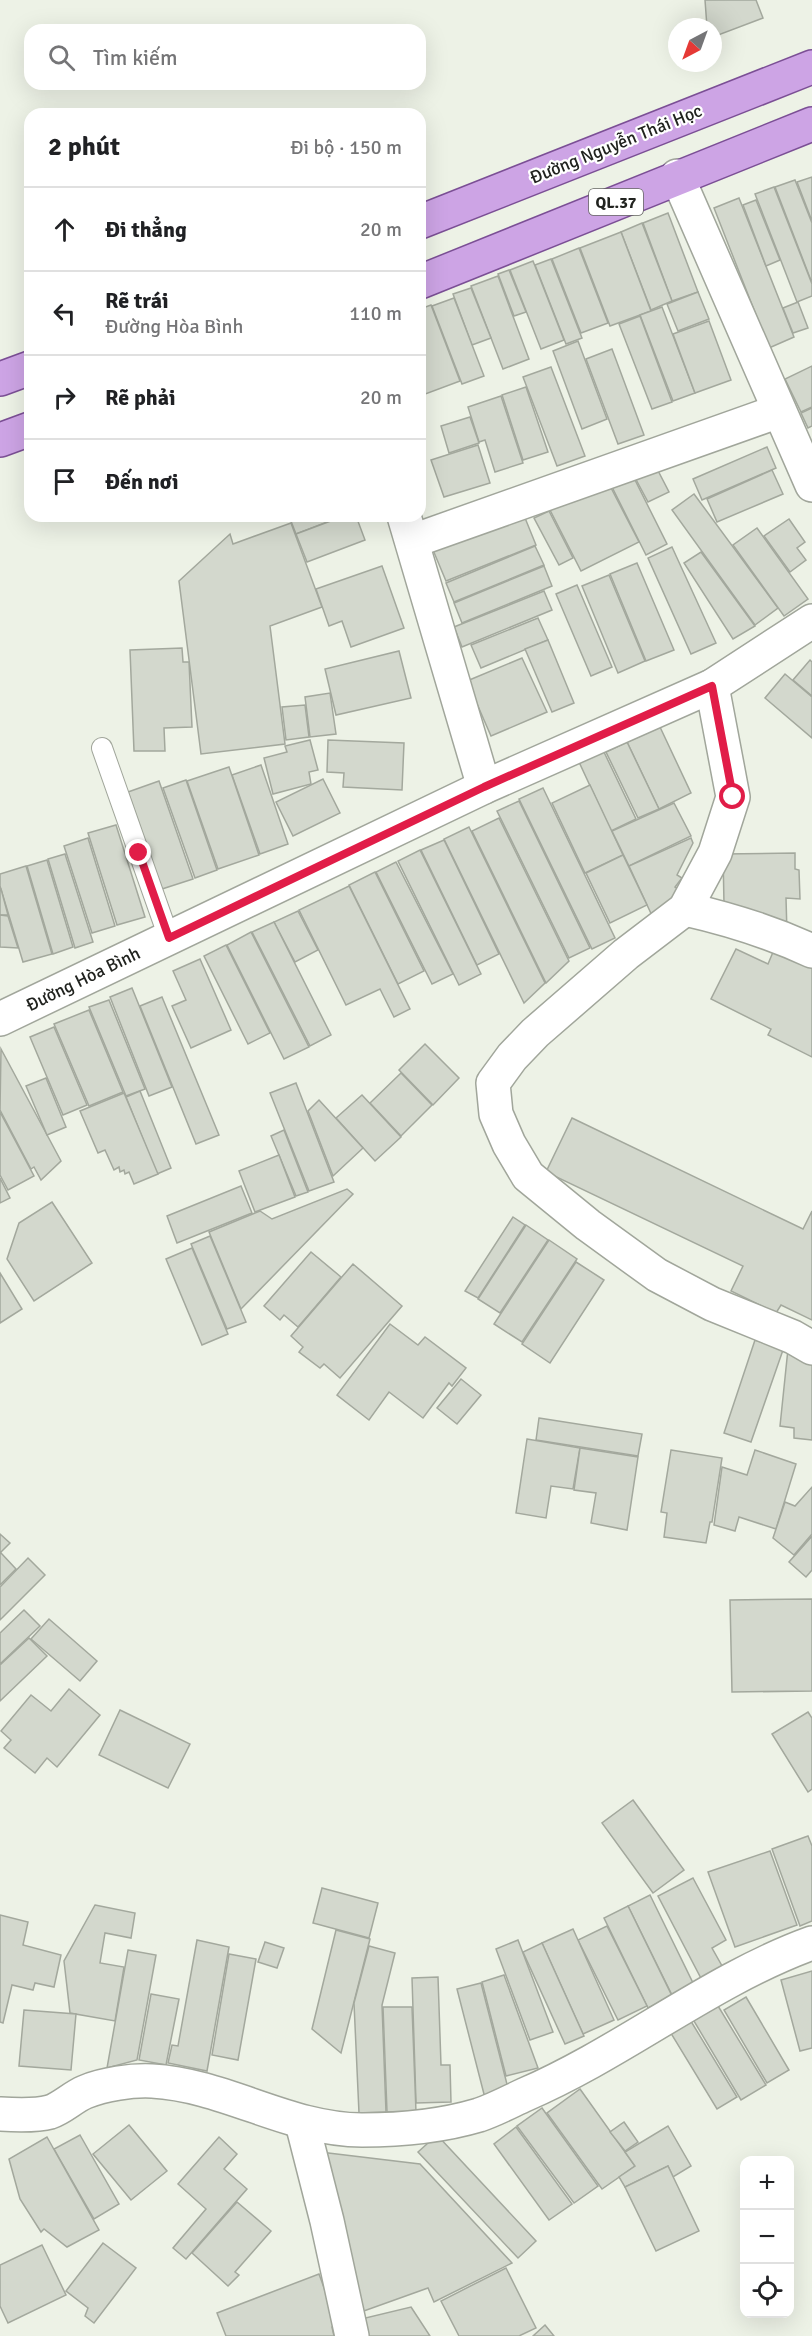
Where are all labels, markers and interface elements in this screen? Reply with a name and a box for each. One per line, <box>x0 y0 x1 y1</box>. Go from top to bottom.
north arrow <box>668 18 722 72</box>
search box <box>24 24 426 90</box>
icon: search <box>45 41 78 74</box>
text: Tìm kiếm <box>93 44 178 71</box>
street label: Đường Nguyễn Thái Học <box>527 99 705 189</box>
text: 2 phút <box>48 131 120 163</box>
text: Đi bộ · 150 m <box>290 135 402 160</box>
road number: QL.37 <box>589 189 643 215</box>
icon: ahead <box>48 213 81 246</box>
text: Đi thẳng <box>105 216 187 243</box>
text: 20 m <box>360 217 402 242</box>
text: Rẽ trái <box>105 287 169 314</box>
icon: left <box>48 297 81 330</box>
text: 110 m <box>349 301 402 326</box>
text: Đường Hòa Bình <box>105 314 243 339</box>
icon: right <box>48 381 81 414</box>
text: Rẽ phải <box>105 384 176 411</box>
text: 20 m <box>360 385 402 410</box>
icon: arrive <box>48 465 81 498</box>
text: Đến nơi <box>105 468 179 495</box>
route start <box>719 783 745 809</box>
route end <box>125 839 151 865</box>
street label: Đường Hòa Bình <box>22 942 144 1016</box>
map controls <box>740 2156 794 2318</box>
button: + <box>740 2156 794 2210</box>
button: − <box>740 2210 794 2264</box>
button: locate <box>740 2264 794 2318</box>

